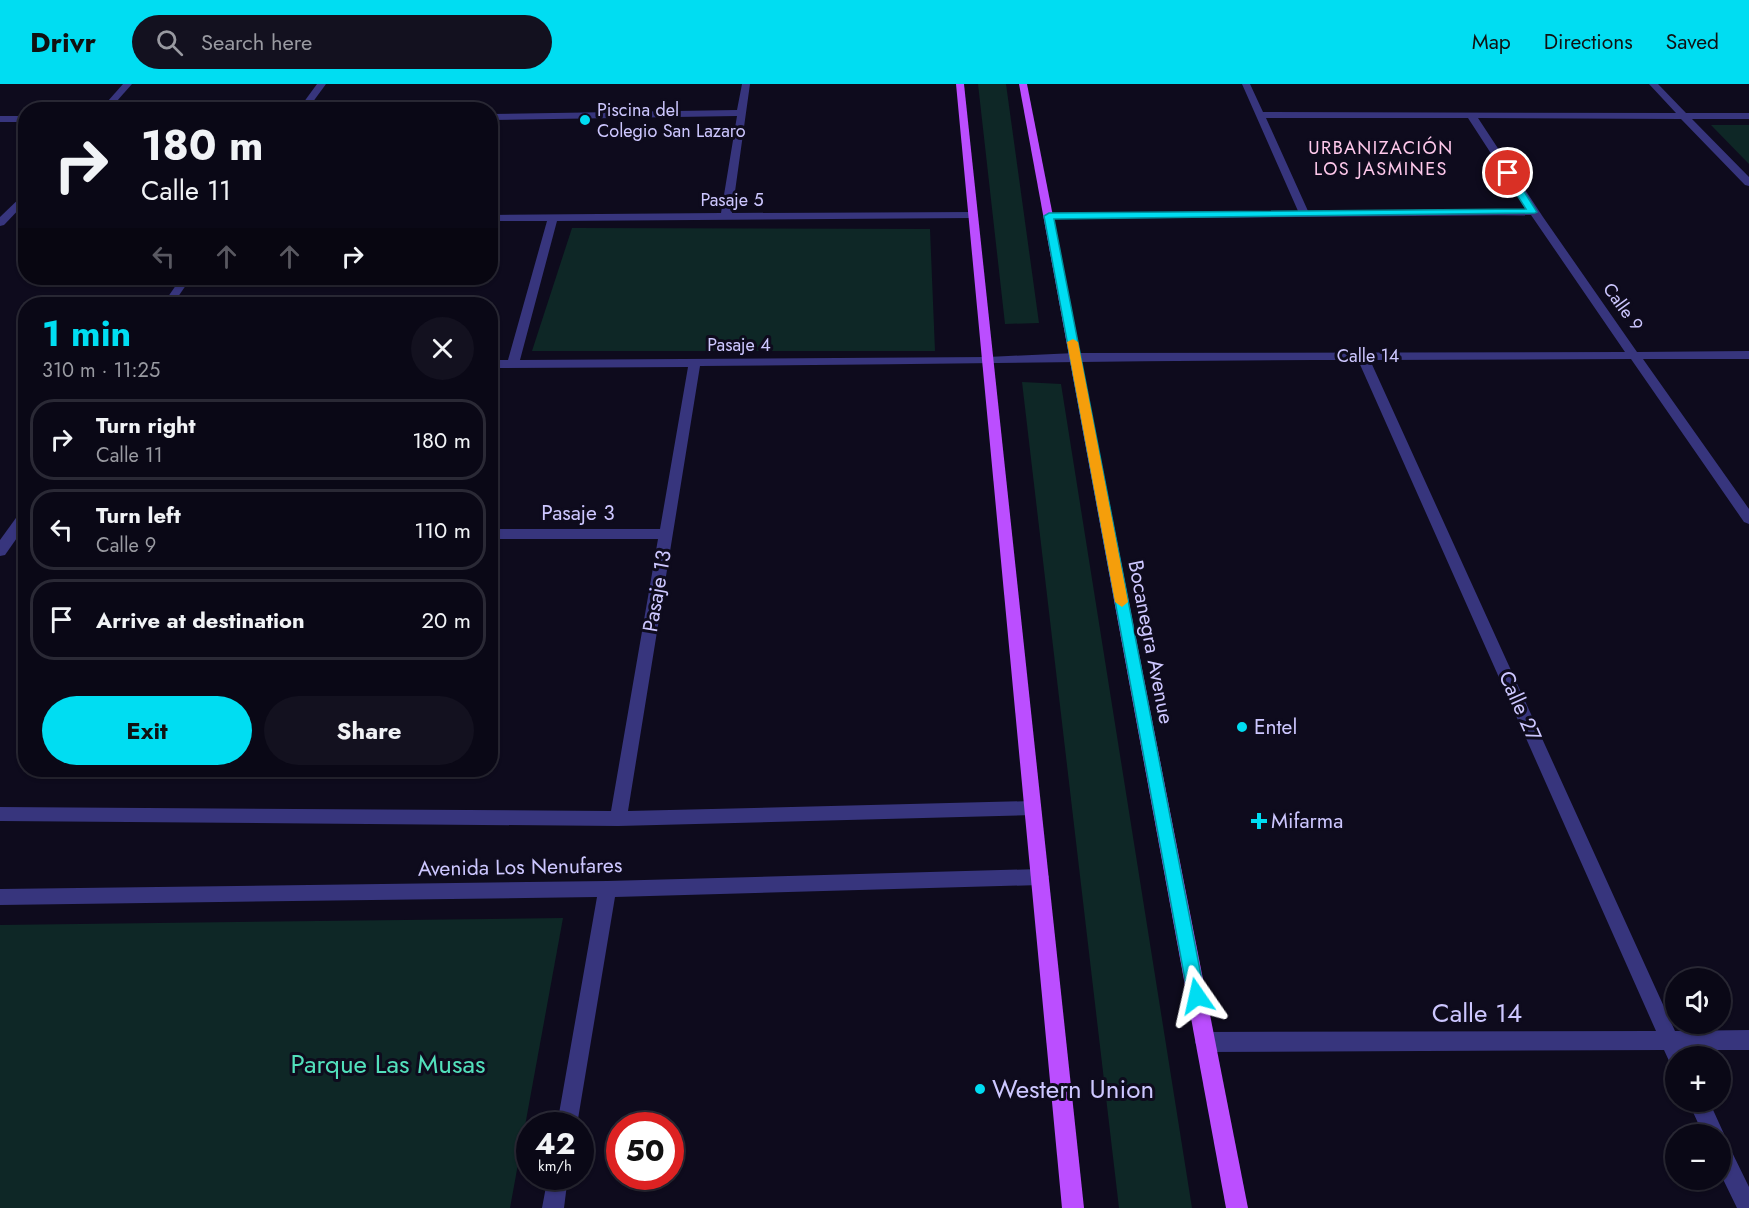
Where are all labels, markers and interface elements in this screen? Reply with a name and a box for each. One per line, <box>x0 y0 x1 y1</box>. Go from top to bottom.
search box <box>132 15 552 69</box>
text: Drivr <box>30 22 96 63</box>
icon: search <box>153 26 186 59</box>
text: Search here <box>201 26 312 58</box>
text: Map <box>1472 27 1511 57</box>
text: Directions <box>1544 27 1633 57</box>
text: Saved <box>1666 27 1719 57</box>
place label: Piscina del Colegio San Lazaro <box>597 97 746 144</box>
marker: Piscina del Colegio San Lazaro <box>578 113 592 127</box>
text: 180 m <box>141 115 264 176</box>
icon: right <box>42 126 120 204</box>
district label: URBANIZACIÓN LOS JASMINES <box>1308 135 1454 182</box>
pin <box>1482 147 1533 198</box>
icon: arrive <box>1491 156 1524 189</box>
text: Calle 11 <box>141 171 231 210</box>
street label: Pasaje 5 <box>700 187 764 213</box>
icon: left <box>147 240 180 273</box>
icon: ahead <box>210 240 243 273</box>
icon: ahead <box>273 240 306 273</box>
icon: right <box>336 240 369 273</box>
street label: Calle 9 <box>1597 277 1649 337</box>
text: 1 min <box>42 307 131 359</box>
button: close <box>411 317 474 380</box>
street label: Pasaje 4 <box>707 332 771 358</box>
street label: Calle 14 <box>1337 343 1399 369</box>
text: 310 m · 11:25 <box>42 356 160 385</box>
text: Turn right <box>96 409 196 441</box>
icon: right <box>45 423 78 456</box>
text: 180 m <box>412 424 471 456</box>
text: Calle 11 <box>96 441 163 470</box>
street label: Pasaje 3 <box>541 498 615 528</box>
text: Turn left <box>96 499 181 531</box>
icon: left <box>45 513 78 546</box>
text: 110 m <box>414 514 471 546</box>
text: Calle 9 <box>96 531 156 560</box>
street label: Pasaje 13 <box>635 548 679 634</box>
street label: Bocanegra Avenue <box>1120 558 1182 727</box>
icon: arrive <box>45 603 78 636</box>
text: Arrive at destination <box>96 604 305 636</box>
text: 20 m <box>422 604 471 636</box>
street label: Calle 27 <box>1491 666 1549 746</box>
button: Exit <box>42 696 252 765</box>
button: Share <box>264 696 474 765</box>
place label: Entel <box>1254 712 1297 742</box>
marker: Entel <box>1235 720 1249 734</box>
place label: Mifarma <box>1271 806 1343 836</box>
marker: Mifarma <box>1252 814 1266 828</box>
street label: Avenida Los Nenufares <box>418 850 622 884</box>
position arrow <box>1165 964 1229 1028</box>
map controls <box>1665 968 1731 1190</box>
button: sound <box>1665 968 1731 1034</box>
street label: Calle 14 <box>1432 994 1522 1032</box>
park label: Parque Las Musas <box>291 1045 485 1083</box>
button: + <box>1665 1046 1731 1112</box>
place label: Western Union <box>992 1070 1154 1108</box>
marker: Western Union <box>973 1082 987 1096</box>
speed limit sign: 50 <box>606 1112 684 1190</box>
text: 42 <box>535 1122 575 1165</box>
button: − <box>1665 1124 1731 1190</box>
text: km/h <box>538 1155 572 1177</box>

